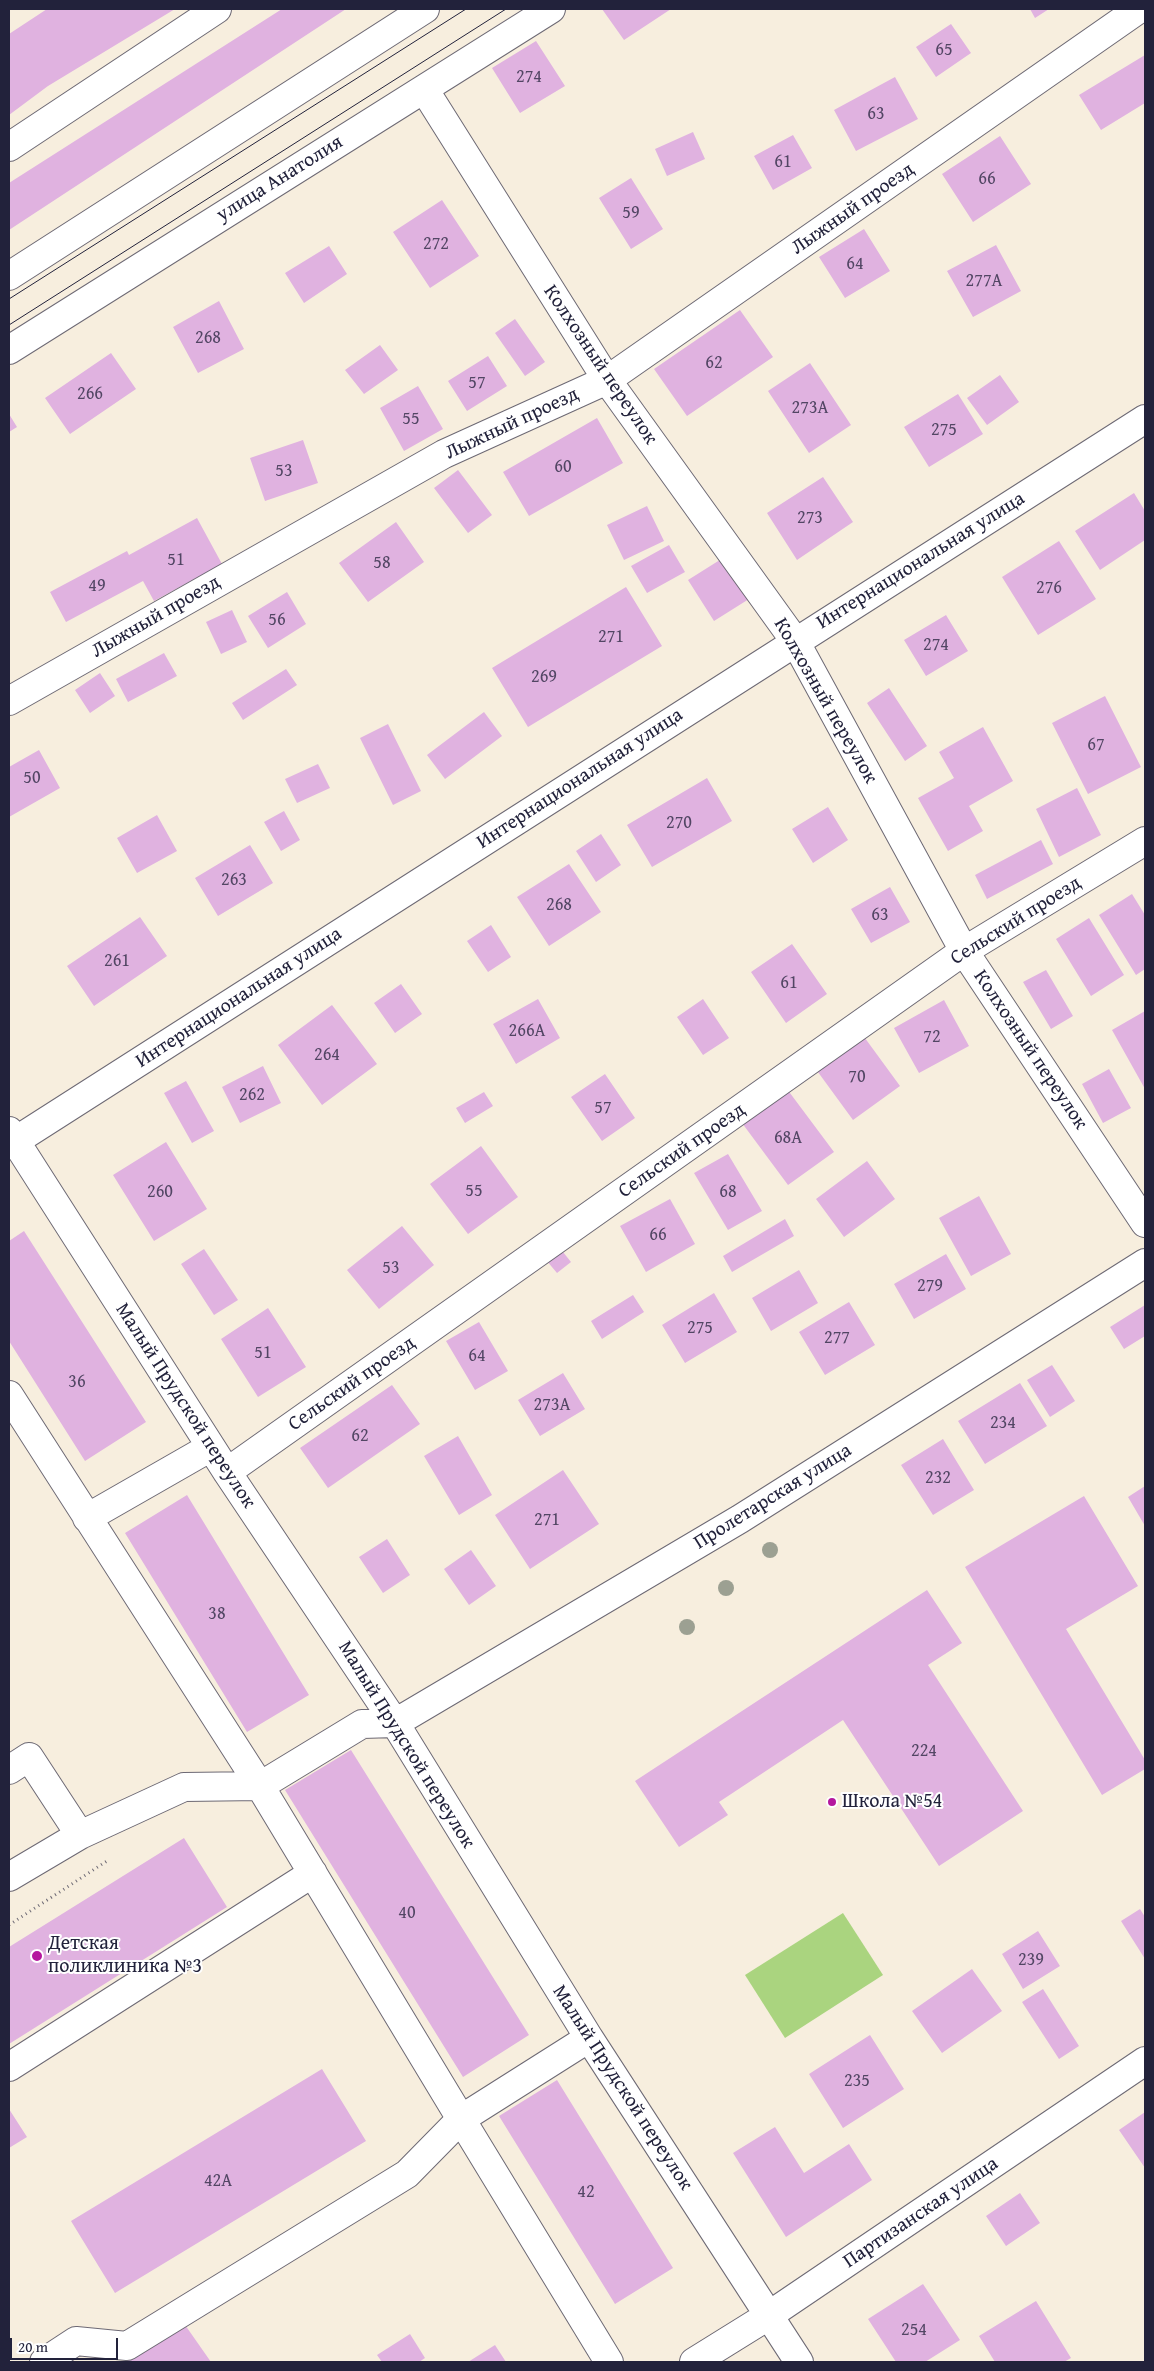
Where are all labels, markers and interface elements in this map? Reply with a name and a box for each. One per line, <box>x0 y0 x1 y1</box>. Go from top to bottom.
house number: 65 <box>935 39 953 61</box>
house number: 274 <box>516 66 542 88</box>
house number: 63 <box>867 103 885 125</box>
street label: улица Анатолия <box>212 131 348 227</box>
house number: 61 <box>774 151 792 173</box>
street label: Лыжный проезд <box>787 158 919 260</box>
house number: 66 <box>978 168 996 190</box>
house number: 59 <box>622 202 640 224</box>
house number: 272 <box>423 233 449 255</box>
house number: 64 <box>846 253 864 275</box>
house number: 277А <box>966 270 1002 292</box>
street label: Колхозный переулок <box>538 281 662 449</box>
house number: 268 <box>195 327 221 349</box>
house number: 62 <box>705 352 723 374</box>
house number: 57 <box>468 372 486 394</box>
house number: 266 <box>77 383 103 405</box>
street label: Лыжный проезд <box>441 383 583 465</box>
house number: 273А <box>792 397 828 419</box>
house number: 55 <box>402 408 420 430</box>
house number: 275 <box>931 419 957 441</box>
house number: 60 <box>554 456 572 478</box>
house number: 53 <box>275 460 293 482</box>
street label: Интернациональная улица <box>813 487 1029 635</box>
house number: 273 <box>797 507 823 529</box>
house number: 51 <box>167 549 185 571</box>
house number: 58 <box>373 552 391 574</box>
street label: Лыжный проезд <box>87 570 225 664</box>
house number: 49 <box>88 575 106 597</box>
house number: 276 <box>1036 577 1062 599</box>
house number: 56 <box>268 609 286 631</box>
street label: Колхозный переулок <box>768 614 882 788</box>
house number: 271 <box>598 626 624 648</box>
house number: 274 <box>923 634 949 656</box>
house number: 269 <box>531 666 557 688</box>
street label: Интернациональная улица <box>473 703 687 855</box>
house number: 67 <box>1087 734 1105 756</box>
house number: 50 <box>23 767 41 789</box>
house number: 270 <box>666 812 692 834</box>
house number: 263 <box>221 869 247 891</box>
street label: Сельский проезд <box>946 871 1086 971</box>
house number: 268 <box>546 894 572 916</box>
house number: 63 <box>871 904 889 926</box>
street label: Интернациональная улица <box>132 922 346 1074</box>
house number: 261 <box>104 950 130 972</box>
street label: Колхозный переулок <box>968 966 1092 1134</box>
house number: 61 <box>780 972 798 994</box>
house number: 266А <box>509 1020 545 1042</box>
house number: 72 <box>923 1026 941 1048</box>
house number: 264 <box>314 1044 340 1066</box>
house number: 70 <box>848 1066 866 1088</box>
house number: 262 <box>239 1084 265 1106</box>
house number: 57 <box>594 1097 612 1119</box>
street label: Сельский проезд <box>614 1098 750 1204</box>
house number: 68А <box>774 1127 802 1149</box>
house number: 55 <box>465 1180 483 1202</box>
house number: 260 <box>147 1181 173 1203</box>
house number: 68 <box>719 1181 737 1203</box>
house number: 66 <box>649 1224 667 1246</box>
house number: 53 <box>382 1257 400 1279</box>
house number: 279 <box>917 1275 943 1297</box>
street label: Малый Прудской переулок <box>110 1299 260 1513</box>
house number: 275 <box>687 1317 713 1339</box>
house number: 277 <box>824 1327 850 1349</box>
street label: Сельский проезд <box>284 1331 420 1437</box>
house number: 51 <box>254 1342 272 1364</box>
house number: 64 <box>468 1345 486 1367</box>
house number: 36 <box>68 1371 86 1393</box>
house number: 273А <box>534 1394 570 1416</box>
house number: 234 <box>990 1412 1016 1434</box>
house number: 62 <box>351 1425 369 1447</box>
street label: Пролетарская улица <box>690 1439 856 1555</box>
house number: 232 <box>925 1467 951 1489</box>
house number: 271 <box>534 1509 560 1531</box>
house number: 38 <box>208 1603 226 1625</box>
street label: Малый Прудской переулок <box>332 1637 480 1853</box>
house number: 224 <box>911 1740 937 1762</box>
place label: Школа №54 <box>842 1790 942 1814</box>
marker: Школа №54 <box>826 1796 838 1808</box>
house number: 40 <box>398 1902 416 1924</box>
place label: Детская поликлиника №3 <box>48 1932 202 1979</box>
marker: Детская поликлиника №3 <box>30 1949 44 1963</box>
house number: 239 <box>1018 1949 1044 1971</box>
street label: Малый Прудской переулок <box>547 1981 697 2195</box>
house number: 235 <box>844 2070 870 2092</box>
street label: Партизанская улица <box>839 2152 1003 2274</box>
house number: 42А <box>204 2170 232 2192</box>
house number: 42 <box>577 2181 595 2203</box>
house number: 254 <box>901 2319 927 2341</box>
scale bar <box>12 2328 120 2360</box>
text: 20 m <box>18 2336 48 2357</box>

